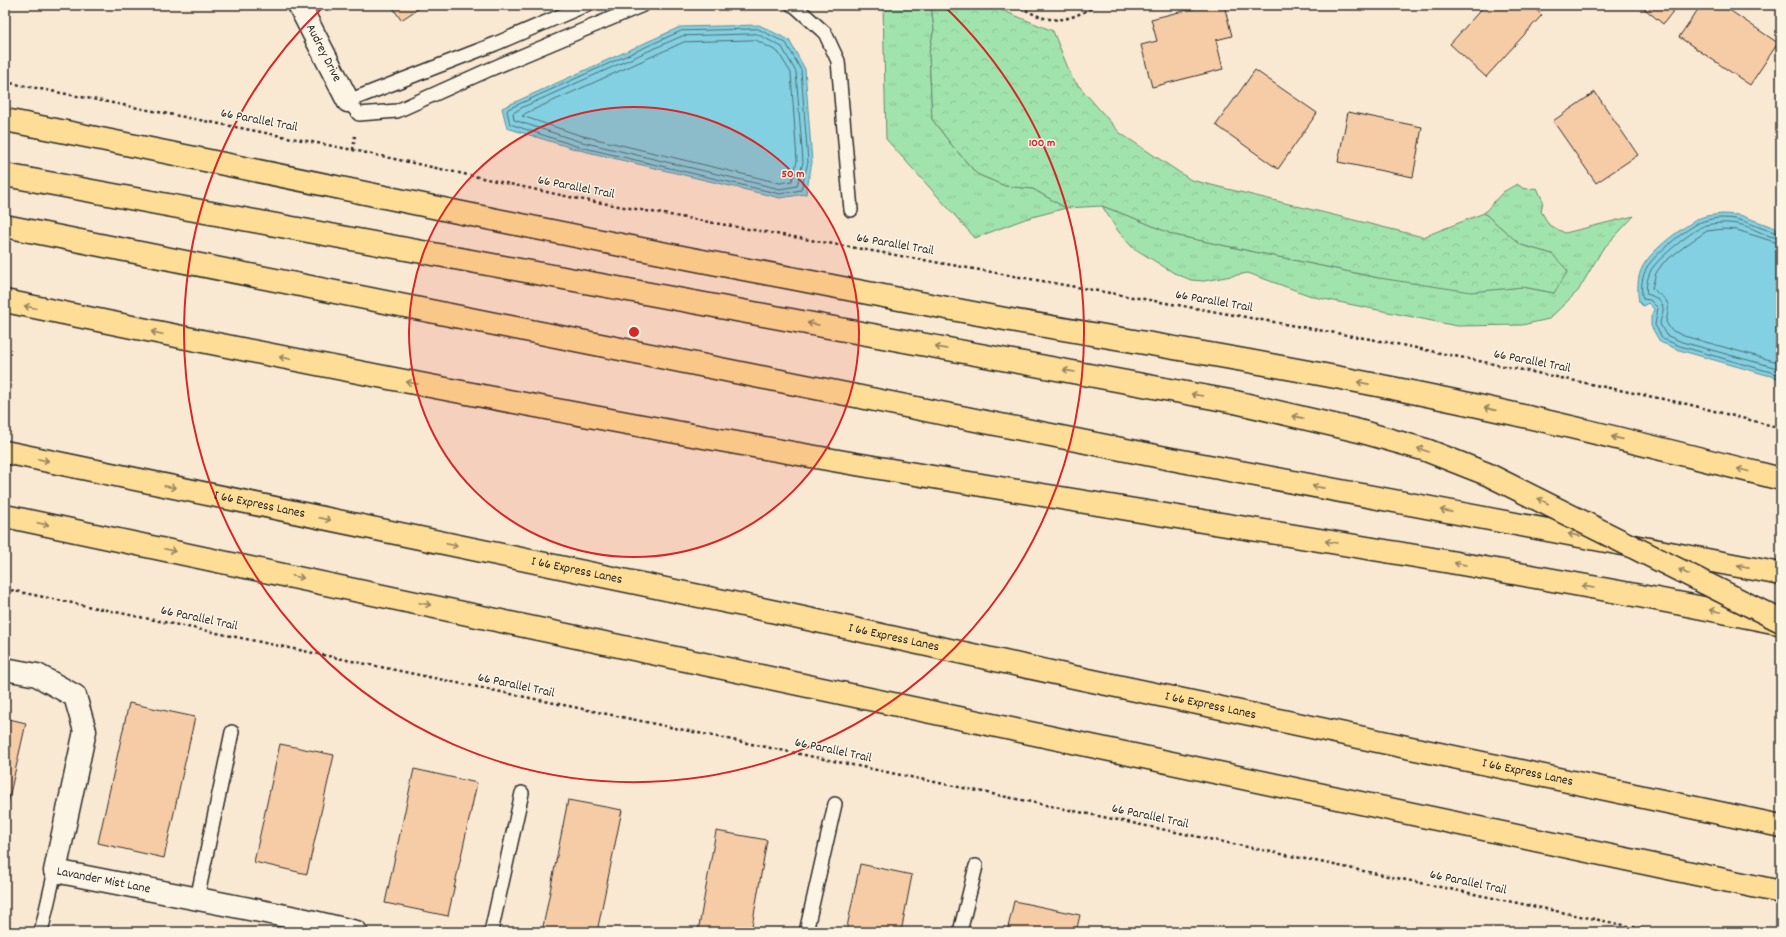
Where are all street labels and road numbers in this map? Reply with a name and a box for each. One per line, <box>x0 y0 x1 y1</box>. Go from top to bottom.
street label: Audrey Drive <box>301 21 346 86</box>
street label: 66 Parallel Trail <box>219 104 299 138</box>
street label: 66 Parallel Trail <box>536 171 616 205</box>
street label: 66 Parallel Trail <box>855 229 935 261</box>
street label: 66 Parallel Trail <box>1174 286 1254 318</box>
street label: 66 Parallel Trail <box>1492 345 1572 379</box>
street label: I 66 Express Lanes <box>212 486 307 524</box>
street label: I 66 Express Lanes <box>530 552 624 589</box>
street label: 66 Parallel Trail <box>159 602 239 636</box>
street label: I 66 Express Lanes <box>846 619 941 657</box>
street label: 66 Parallel Trail <box>476 669 556 703</box>
street label: I 66 Express Lanes <box>1163 687 1258 725</box>
street label: 66 Parallel Trail <box>793 734 873 768</box>
street label: I 66 Express Lanes <box>1480 754 1575 791</box>
street label: 66 Parallel Trail <box>1110 800 1190 834</box>
street label: Lavander Mist Lane <box>55 862 152 899</box>
street label: 66 Parallel Trail <box>1428 866 1508 900</box>

